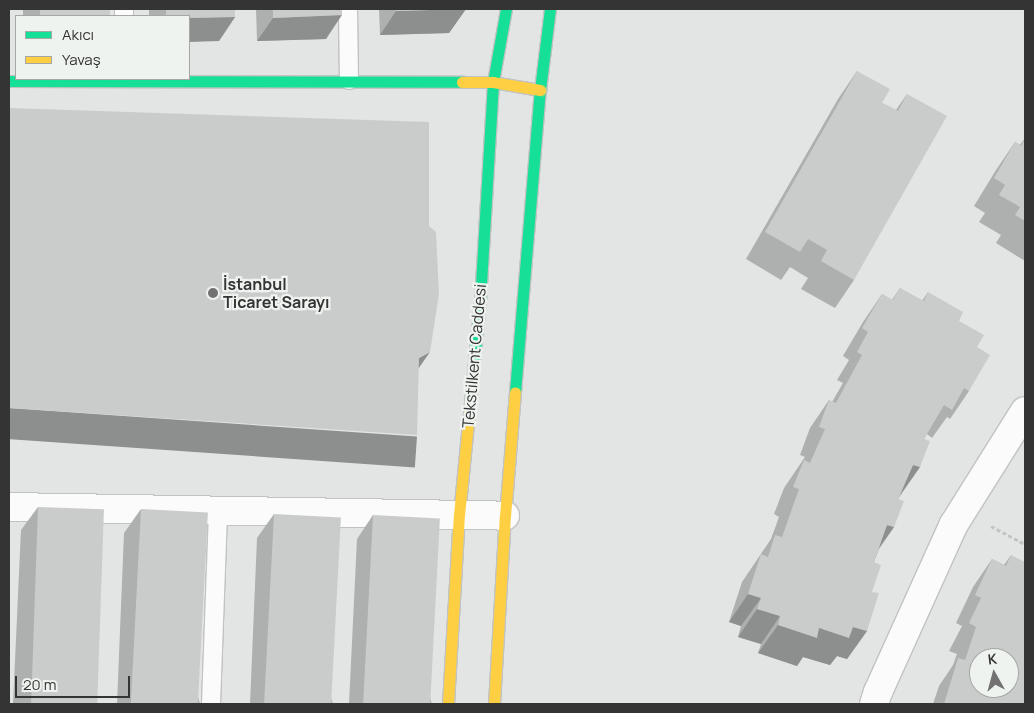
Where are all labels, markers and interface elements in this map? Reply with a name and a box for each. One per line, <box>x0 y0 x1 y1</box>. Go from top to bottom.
legend <box>15 15 190 80</box>
text: Akıcı <box>62 24 94 45</box>
text: Yavaş <box>62 49 101 70</box>
place label: İstanbul Ticaret Sarayı <box>223 274 330 312</box>
street label: Tekstilkent Caddesi <box>458 283 490 429</box>
marker: İstanbul Ticaret Sarayı <box>207 287 219 299</box>
north arrow <box>969 648 1019 698</box>
text: K <box>987 649 998 669</box>
scale bar <box>18 666 132 698</box>
text: 20 m <box>23 674 56 695</box>

